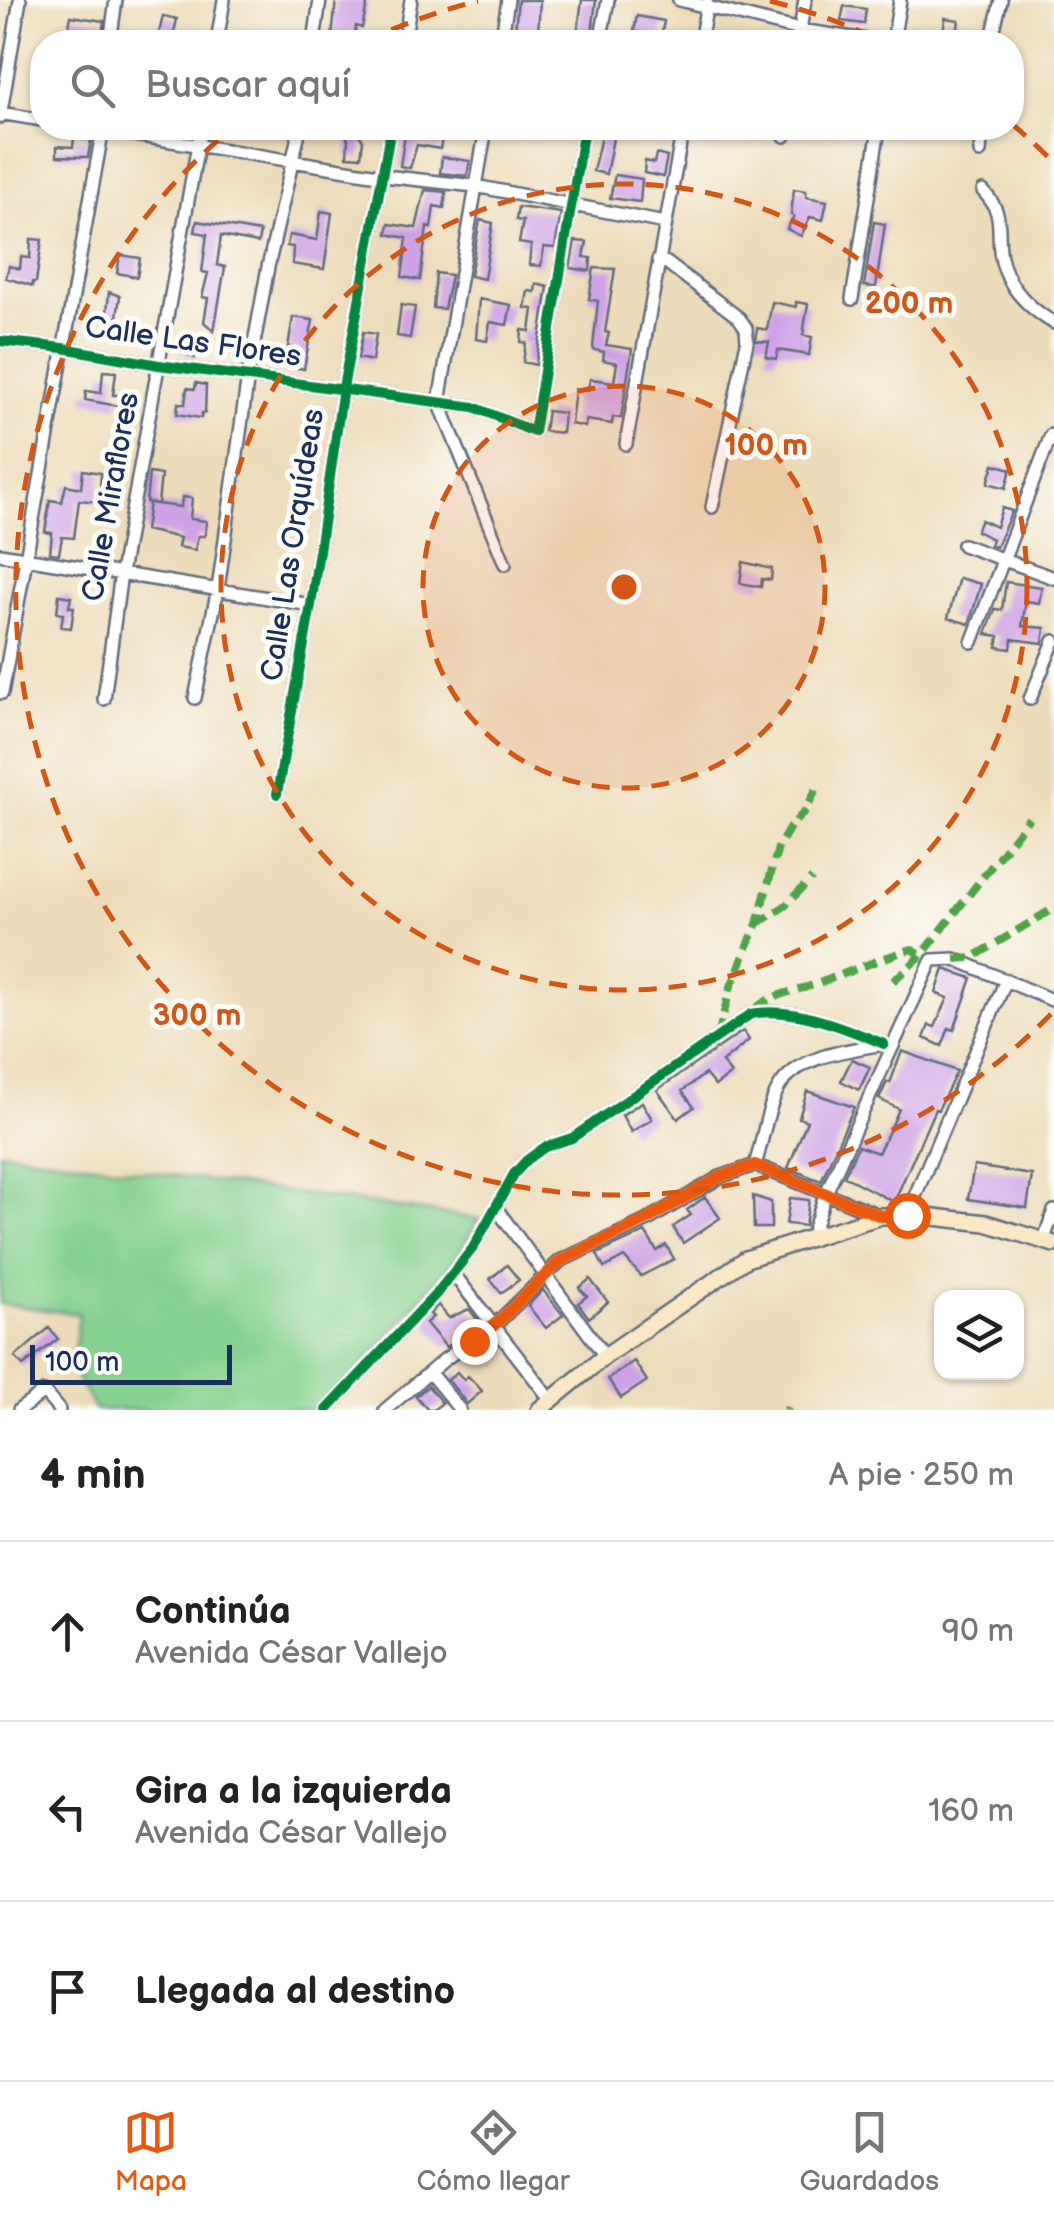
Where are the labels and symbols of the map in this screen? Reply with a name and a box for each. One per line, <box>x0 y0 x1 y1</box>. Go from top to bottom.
text: 200 m <box>865 286 953 322</box>
street label: Calle Las Flores <box>83 309 304 375</box>
street label: Calle Miraflores <box>75 390 147 604</box>
street label: Calle Las Orquídeas <box>254 406 332 684</box>
text: 100 m <box>724 428 808 464</box>
centre of rings <box>606 569 642 605</box>
text: 300 m <box>153 998 241 1034</box>
route start <box>885 1193 931 1239</box>
route end <box>452 1319 498 1365</box>
scale bar <box>30 1340 232 1384</box>

